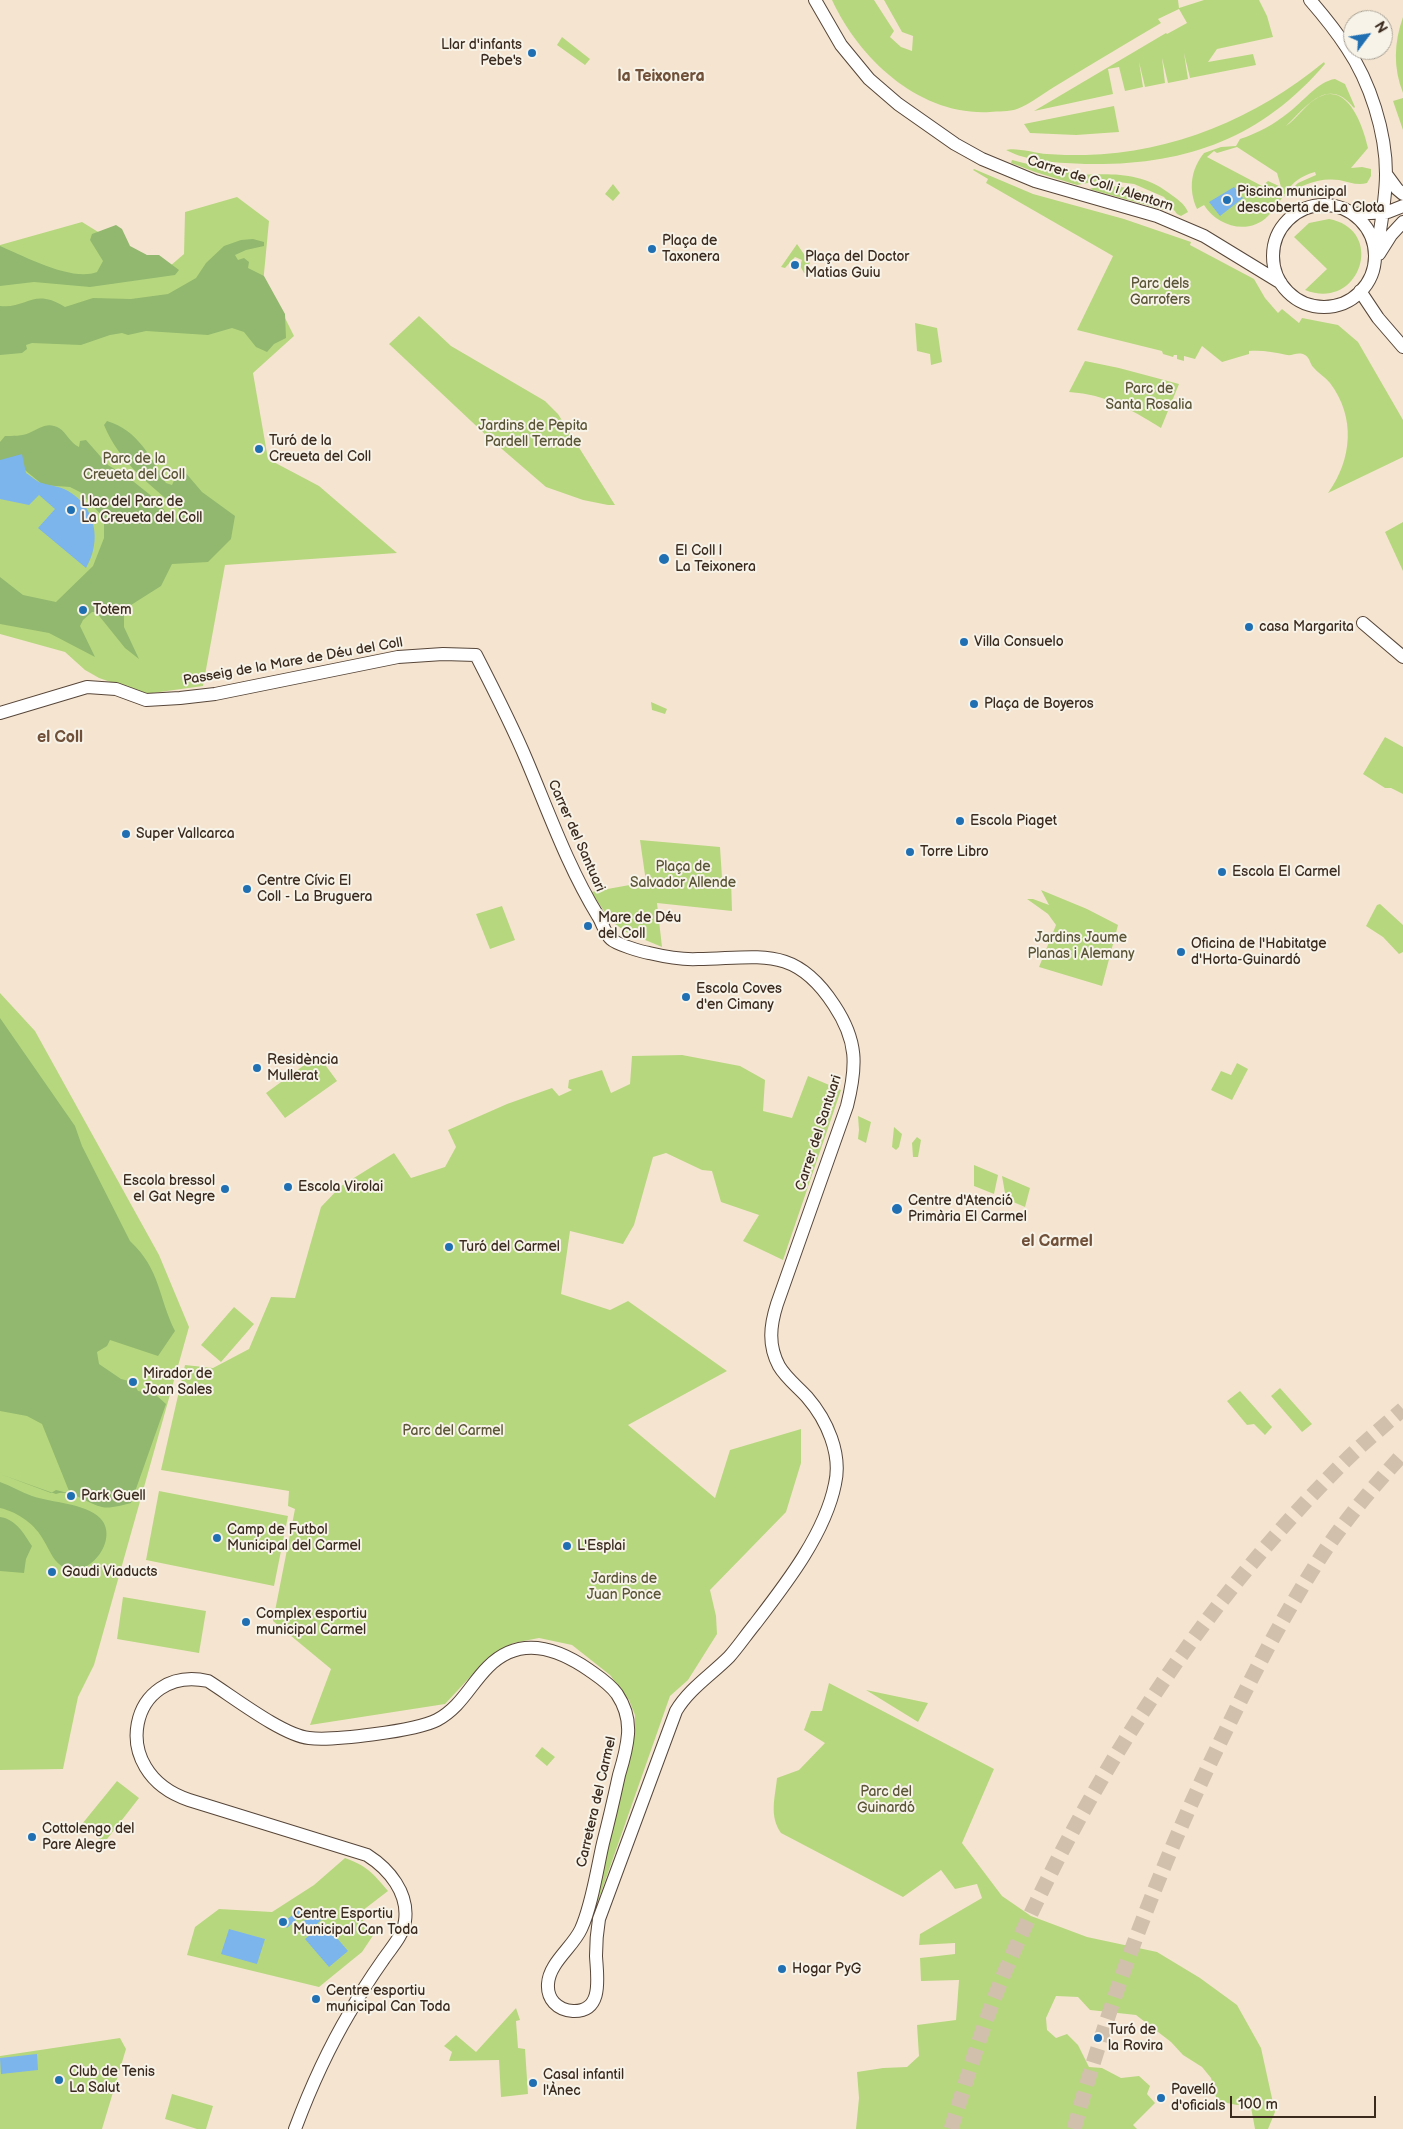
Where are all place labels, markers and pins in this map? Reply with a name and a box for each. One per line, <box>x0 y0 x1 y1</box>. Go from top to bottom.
place label: Llar d'infants Pebe's <box>441 37 522 70</box>
marker: Llar d'infants Pebe's <box>526 47 538 59</box>
place label: Piscina municipal descoberta de La Clota <box>1237 184 1385 216</box>
marker: Piscina municipal descoberta de La Clota <box>1221 194 1233 206</box>
place label: Plaça de Taxonera <box>662 233 720 266</box>
marker: Plaça de Taxonera <box>646 243 658 255</box>
place label: Plaça del Doctor Matias Guiu <box>805 249 909 282</box>
marker: Plaça del Doctor Matias Guiu <box>789 259 801 271</box>
place label: Turó de la Creueta del Coll <box>269 433 371 466</box>
marker: Turó de la Creueta del Coll <box>253 443 265 455</box>
place label: Llac del Parc de La Creueta del Coll <box>81 494 202 526</box>
marker: Llac del Parc de La Creueta del Coll <box>65 504 77 516</box>
place label: El Coll | La Teixonera <box>675 543 756 576</box>
marker: El Coll | La Teixonera <box>657 552 671 566</box>
place label: Totem <box>93 602 131 618</box>
marker: Totem <box>77 604 89 616</box>
place label: casa Margarita <box>1259 619 1354 635</box>
marker: casa Margarita <box>1243 621 1255 633</box>
place label: Villa Consuelo <box>974 634 1064 650</box>
marker: Villa Consuelo <box>958 636 970 648</box>
place label: Plaça de Boyeros <box>984 696 1094 712</box>
marker: Plaça de Boyeros <box>968 698 980 710</box>
place label: Escola Piaget <box>970 813 1057 829</box>
marker: Escola Piaget <box>954 815 966 827</box>
place label: Super Vallcarca <box>136 826 235 842</box>
marker: Super Vallcarca <box>120 828 132 840</box>
place label: Torre Libro <box>920 844 989 860</box>
marker: Torre Libro <box>904 846 916 858</box>
place label: Escola El Carmel <box>1232 864 1340 880</box>
marker: Escola El Carmel <box>1216 866 1228 878</box>
place label: Centre Cívic El Coll - La Bruguera <box>257 873 372 906</box>
marker: Centre Cívic El Coll - La Bruguera <box>241 883 253 895</box>
place label: Mare de Déu del Coll <box>598 910 681 942</box>
marker: Mare de Déu del Coll <box>582 920 594 932</box>
place label: Oficina de l'Habitatge d'Horta-Guinardó <box>1191 936 1327 969</box>
marker: Oficina de l'Habitatge d'Horta-Guinardó <box>1175 946 1187 958</box>
place label: Escola Coves d'en Cimany <box>696 981 782 1014</box>
marker: Escola Coves d'en Cimany <box>680 991 692 1003</box>
place label: Residència Mullerat <box>267 1052 338 1084</box>
marker: Residència Mullerat <box>251 1062 263 1074</box>
place label: Escola bressol el Gat Negre <box>123 1173 215 1206</box>
place label: Escola Virolai <box>298 1179 383 1195</box>
marker: Escola Virolai <box>282 1181 294 1193</box>
marker: Escola bressol el Gat Negre <box>219 1183 231 1195</box>
place label: Centre d'Atenció Primària El Carmel <box>908 1193 1027 1226</box>
marker: Centre d'Atenció Primària El Carmel <box>890 1202 904 1216</box>
place label: Turó del Carmel <box>459 1239 560 1255</box>
marker: Turó del Carmel <box>443 1241 455 1253</box>
place label: Mirador de Joan Sales <box>143 1366 212 1398</box>
marker: Mirador de Joan Sales <box>127 1376 139 1388</box>
place label: Park Guell <box>81 1488 146 1504</box>
marker: Park Guell <box>65 1490 77 1502</box>
place label: Camp de Futbol Municipal del Carmel <box>227 1522 361 1554</box>
marker: Camp de Futbol Municipal del Carmel <box>211 1532 223 1544</box>
place label: L'Esplai <box>577 1538 626 1554</box>
marker: L'Esplai <box>561 1540 573 1552</box>
place label: Gaudi Viaducts <box>62 1564 158 1580</box>
marker: Gaudi Viaducts <box>46 1566 58 1578</box>
place label: Complex esportiu municipal Carmel <box>256 1606 367 1638</box>
marker: Complex esportiu municipal Carmel <box>240 1616 252 1628</box>
place label: Cottolengo del Pare Alegre <box>42 1821 134 1854</box>
marker: Cottolengo del Pare Alegre <box>26 1831 38 1843</box>
place label: Centre Esportiu Municipal Can Toda <box>293 1906 418 1938</box>
marker: Centre Esportiu Municipal Can Toda <box>277 1916 289 1928</box>
place label: Hogar PyG <box>792 1961 861 1977</box>
marker: Hogar PyG <box>776 1963 788 1975</box>
place label: Centre esportiu municipal Can Toda <box>326 1983 451 2015</box>
marker: Centre esportiu municipal Can Toda <box>310 1993 322 2005</box>
place label: Turó de la Rovira <box>1108 2022 1163 2054</box>
marker: Turó de la Rovira <box>1092 2032 1104 2044</box>
place label: Club de Tenis La Salut <box>69 2064 155 2096</box>
place label: Casal infantil l'Ànec <box>543 2067 624 2100</box>
marker: Club de Tenis La Salut <box>53 2074 65 2086</box>
marker: Casal infantil l'Ànec <box>527 2077 539 2089</box>
place label: Pavelló d'oficials <box>1171 2082 1225 2114</box>
marker: Pavelló d'oficials <box>1155 2092 1167 2104</box>

